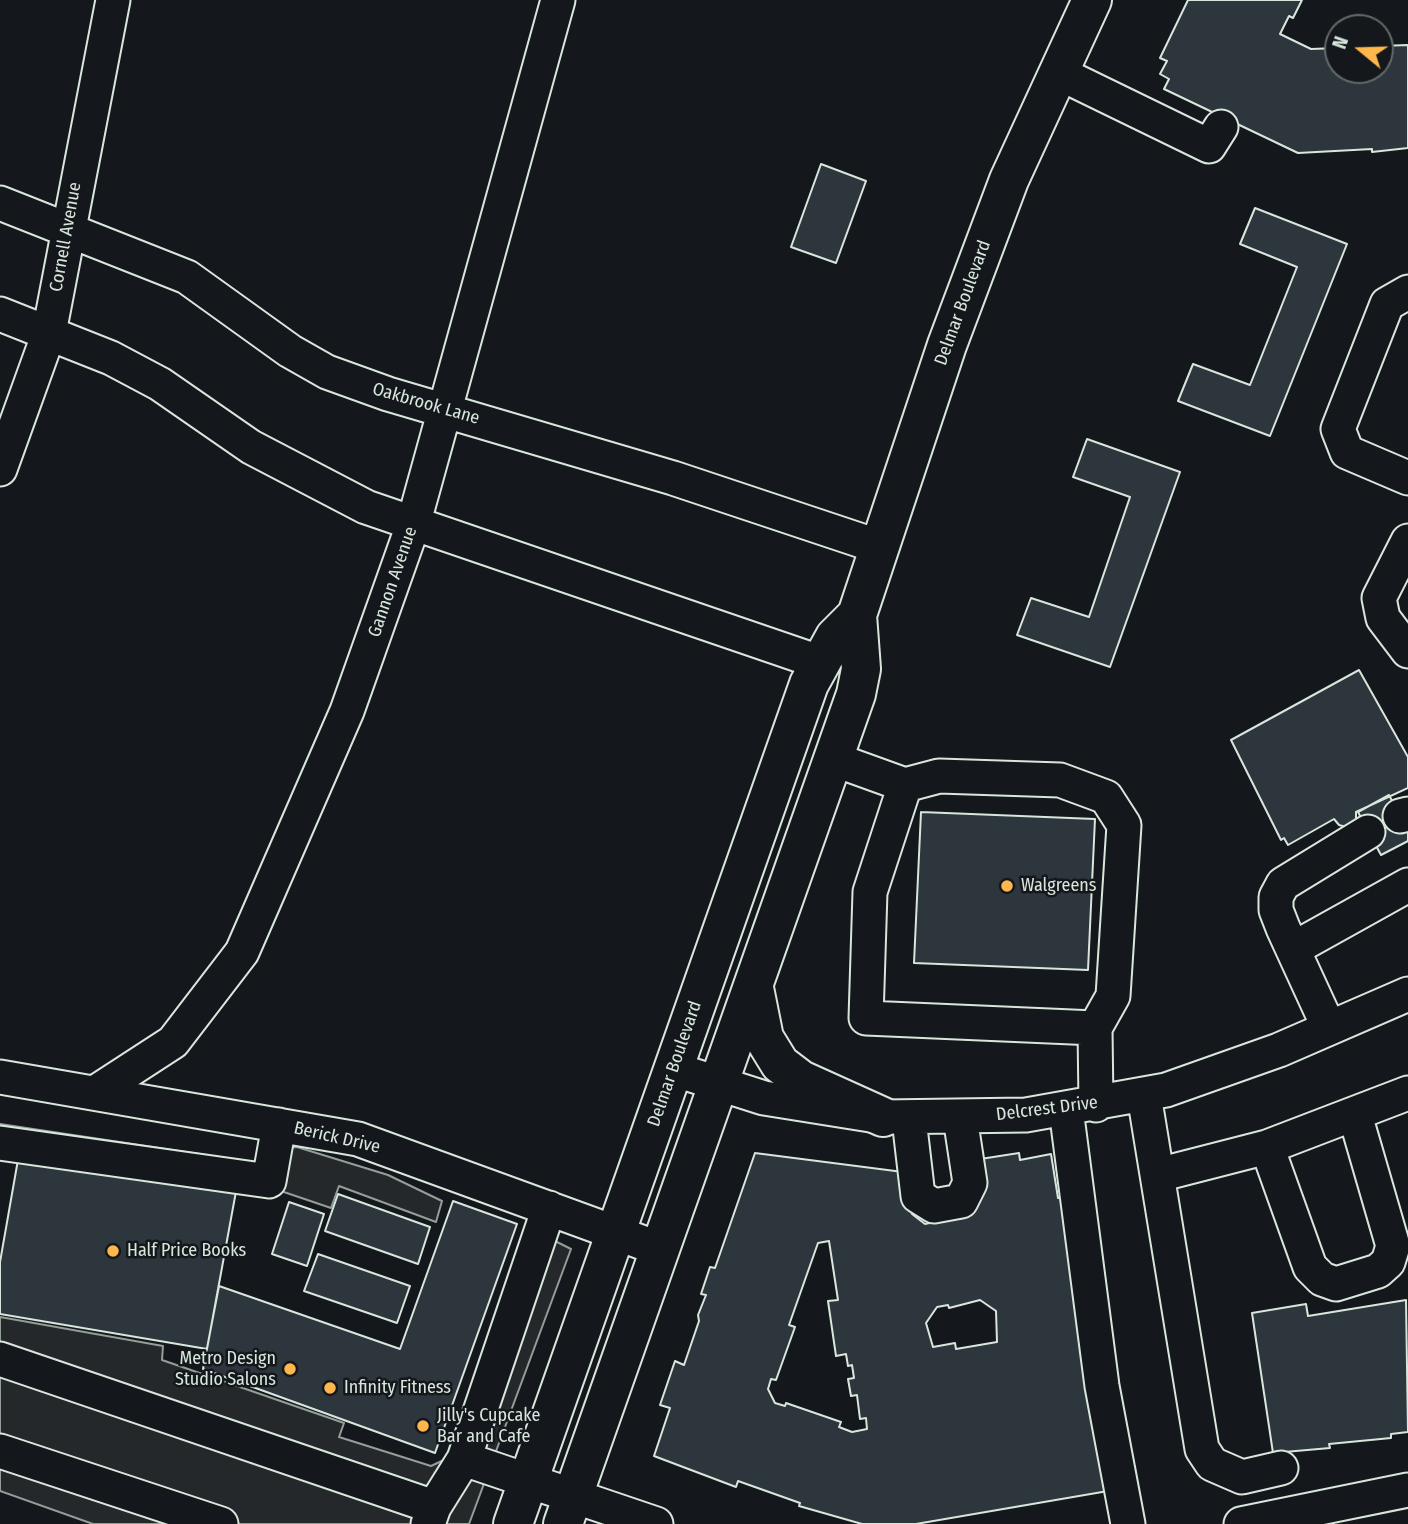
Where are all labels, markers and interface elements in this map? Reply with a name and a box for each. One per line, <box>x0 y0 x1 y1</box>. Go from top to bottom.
north arrow <box>1324 14 1394 84</box>
text: N <box>1328 34 1353 52</box>
street label: Cornell Avenue <box>46 181 86 293</box>
street label: Delmar Boulevard <box>930 238 996 368</box>
street label: Oakbrook Lane <box>370 378 482 430</box>
street label: Gannon Avenue <box>364 524 422 640</box>
place label: Walgreens <box>1021 875 1097 897</box>
marker: Walgreens <box>999 878 1015 894</box>
street label: Delmar Boulevard <box>643 998 707 1130</box>
street label: Delcrest Drive <box>995 1092 1099 1126</box>
street label: Berick Drive <box>292 1118 382 1158</box>
place label: Half Price Books <box>127 1240 246 1262</box>
marker: Half Price Books <box>105 1243 121 1259</box>
place label: Metro Design Studio Salons <box>175 1348 276 1390</box>
marker: Metro Design Studio Salons <box>282 1361 298 1377</box>
place label: Infinity Fitness <box>344 1377 451 1399</box>
marker: Infinity Fitness <box>322 1380 338 1396</box>
place label: Jilly's Cupcake Bar and Cafe <box>437 1405 540 1448</box>
marker: Jilly's Cupcake Bar and Cafe <box>415 1418 431 1434</box>

